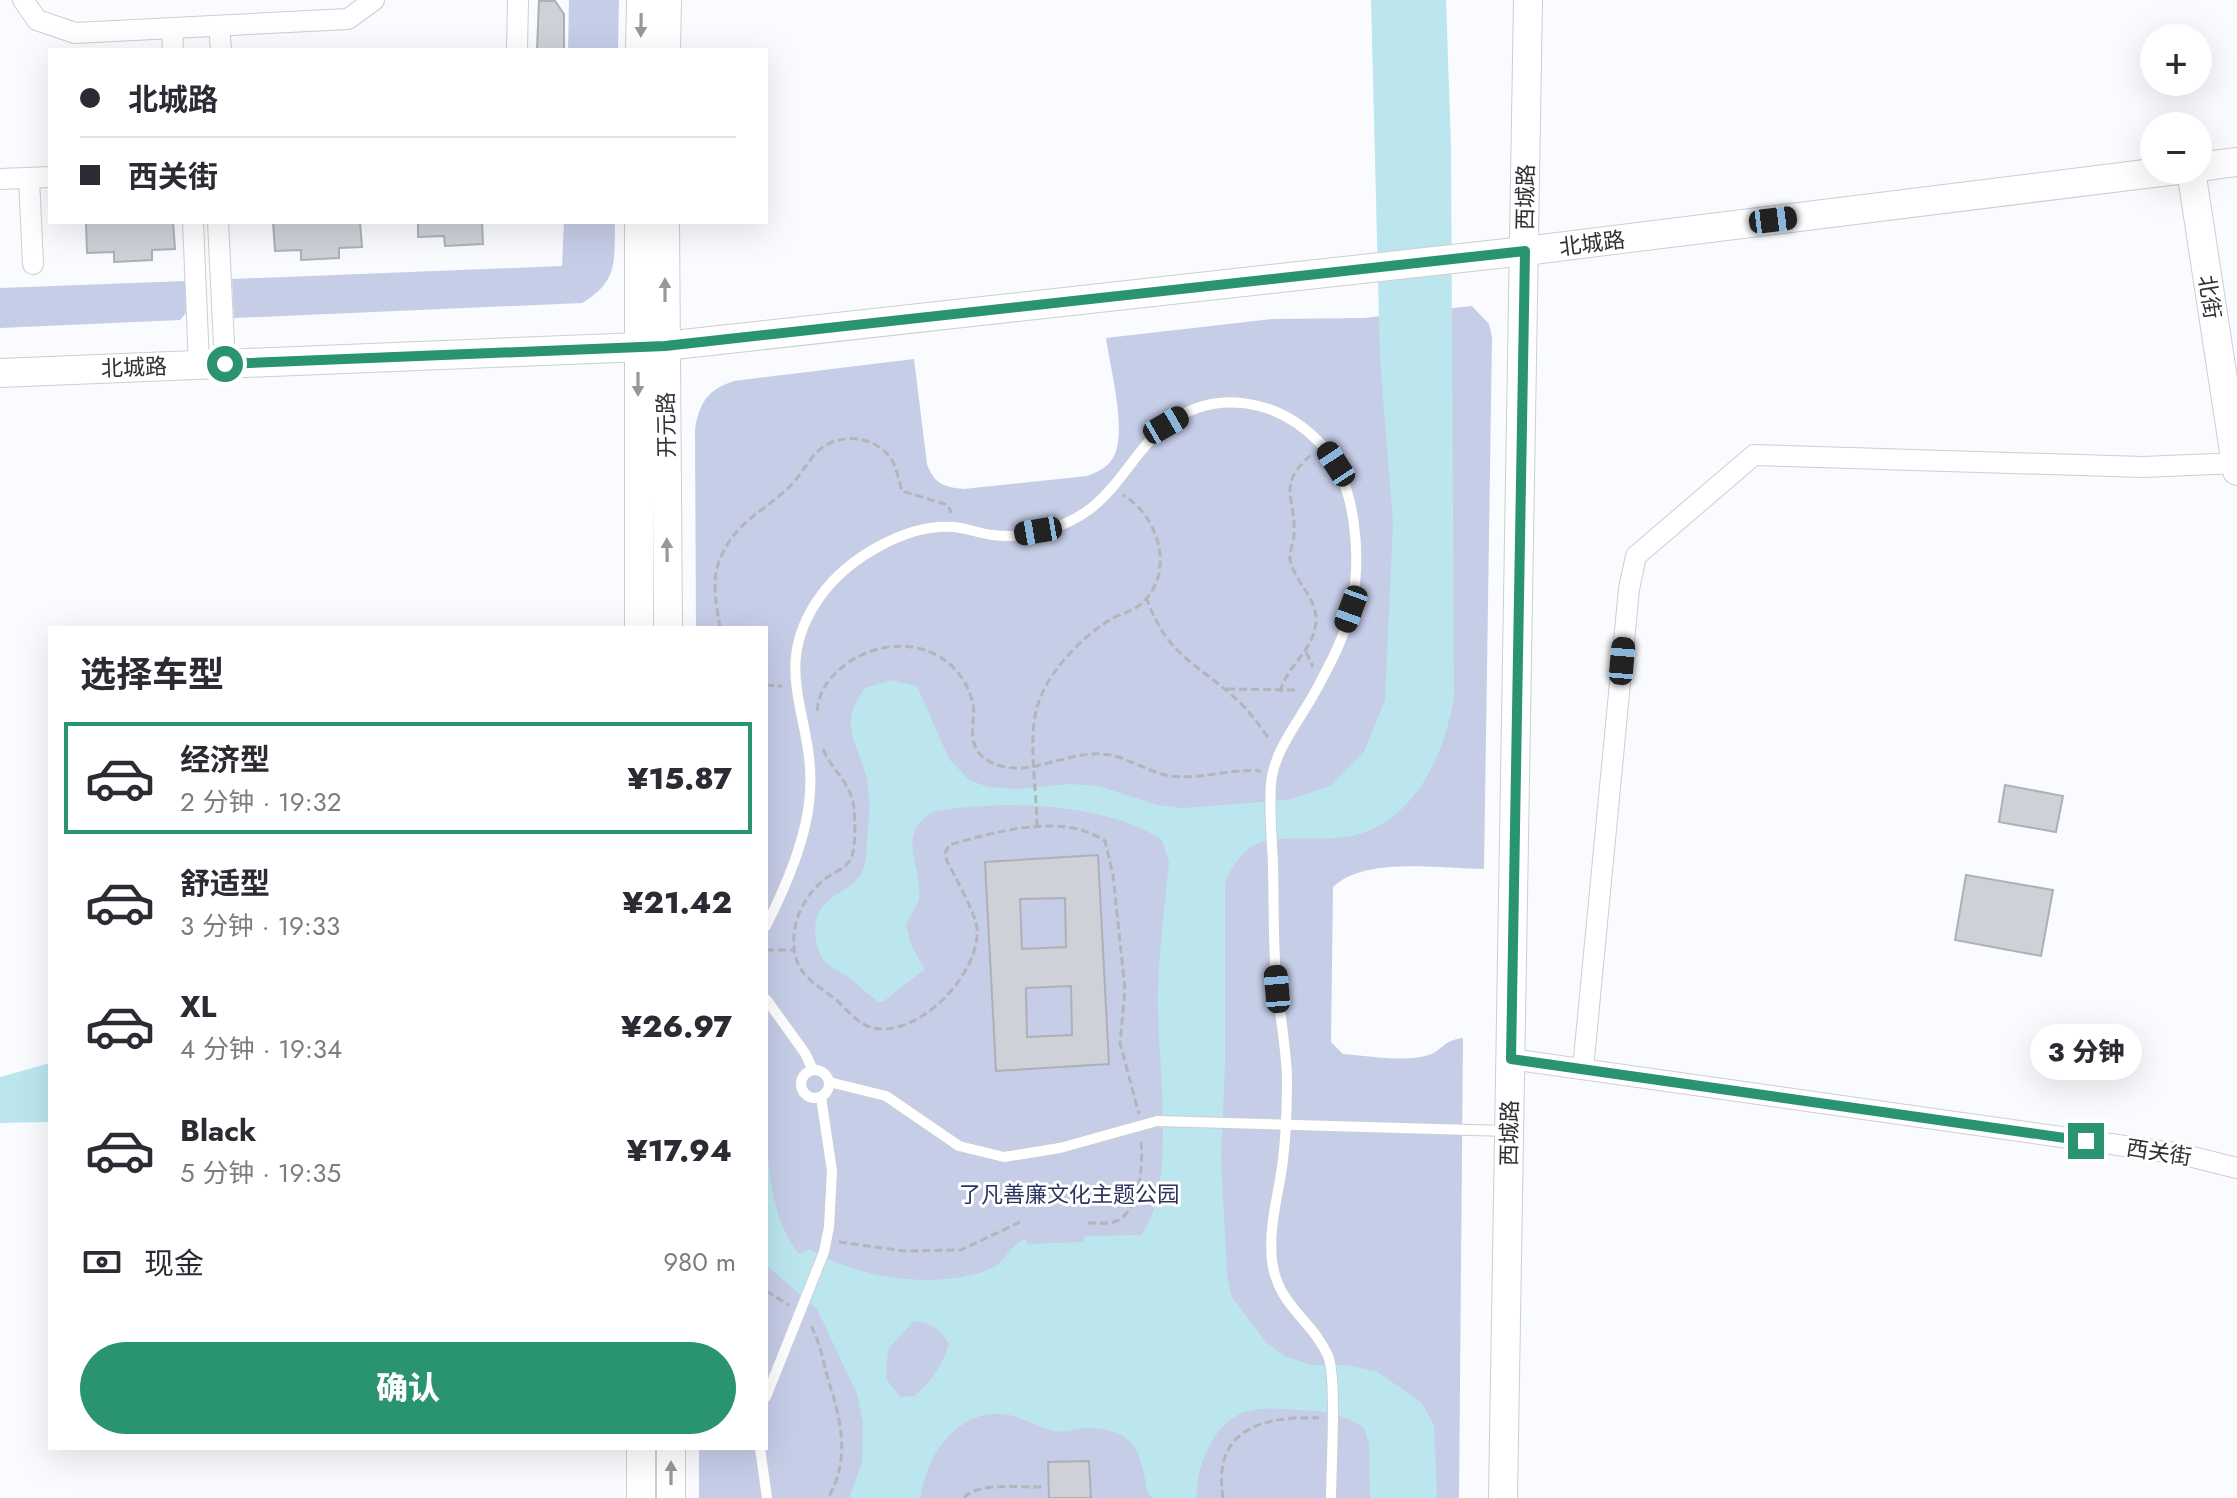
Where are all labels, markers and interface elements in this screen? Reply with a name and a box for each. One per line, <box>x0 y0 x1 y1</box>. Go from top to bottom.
one-way arrow <box>634 13 647 38</box>
map controls <box>2140 24 2212 184</box>
button: + <box>2140 24 2212 96</box>
text: 北城路 <box>128 78 218 121</box>
button: − <box>2140 112 2212 184</box>
text: 西关街 <box>128 155 218 198</box>
street label: 西城路 <box>1508 164 1542 230</box>
car <box>1748 205 1798 235</box>
street label: 北城路 <box>1557 223 1627 263</box>
street label: 北街 <box>2191 273 2229 321</box>
one-way arrow <box>659 277 671 302</box>
route start <box>207 346 243 382</box>
street label: 北城路 <box>100 350 168 384</box>
one-way arrow <box>632 372 644 397</box>
street label: 开元路 <box>649 392 683 458</box>
car <box>1139 403 1193 447</box>
car <box>1313 437 1359 491</box>
car <box>1012 515 1064 547</box>
one-way arrow <box>661 537 673 562</box>
car <box>1332 582 1370 636</box>
car <box>1608 636 1636 686</box>
text: 选择车型 <box>80 648 224 700</box>
text: 经济型 <box>180 738 270 781</box>
icon: car <box>84 742 156 814</box>
text: ¥15.87 <box>628 757 732 800</box>
text: 2 分钟 · 19:32 <box>180 783 341 821</box>
text: 舒适型 <box>180 862 270 905</box>
icon: car <box>84 866 156 938</box>
text: ¥21.42 <box>623 881 732 924</box>
text: 3 分钟 · 19:33 <box>180 907 340 945</box>
car <box>1263 964 1291 1014</box>
text: XL <box>180 985 216 1028</box>
icon: car <box>84 990 156 1062</box>
text: ¥26.97 <box>621 1005 732 1048</box>
callout: 3 分钟 <box>2030 1025 2142 1081</box>
text: 4 分钟 · 19:34 <box>180 1030 342 1068</box>
text: 3 分钟 <box>2048 1033 2124 1071</box>
street label: 西城路 <box>1492 1100 1526 1166</box>
text: Black <box>180 1109 256 1152</box>
icon: car <box>84 1114 156 1186</box>
route end <box>2068 1123 2104 1159</box>
text: ¥17.94 <box>627 1129 732 1172</box>
street label: 西关街 <box>2124 1131 2194 1173</box>
text: 5 分钟 · 19:35 <box>180 1154 341 1192</box>
park label: 了凡善廉文化主题公园 <box>959 1178 1179 1210</box>
icon: cash <box>80 1240 124 1284</box>
text: 现金 <box>144 1242 204 1285</box>
text: 980 m <box>663 1243 736 1281</box>
button: 确认 <box>80 1342 736 1434</box>
one-way arrow <box>665 1460 677 1485</box>

